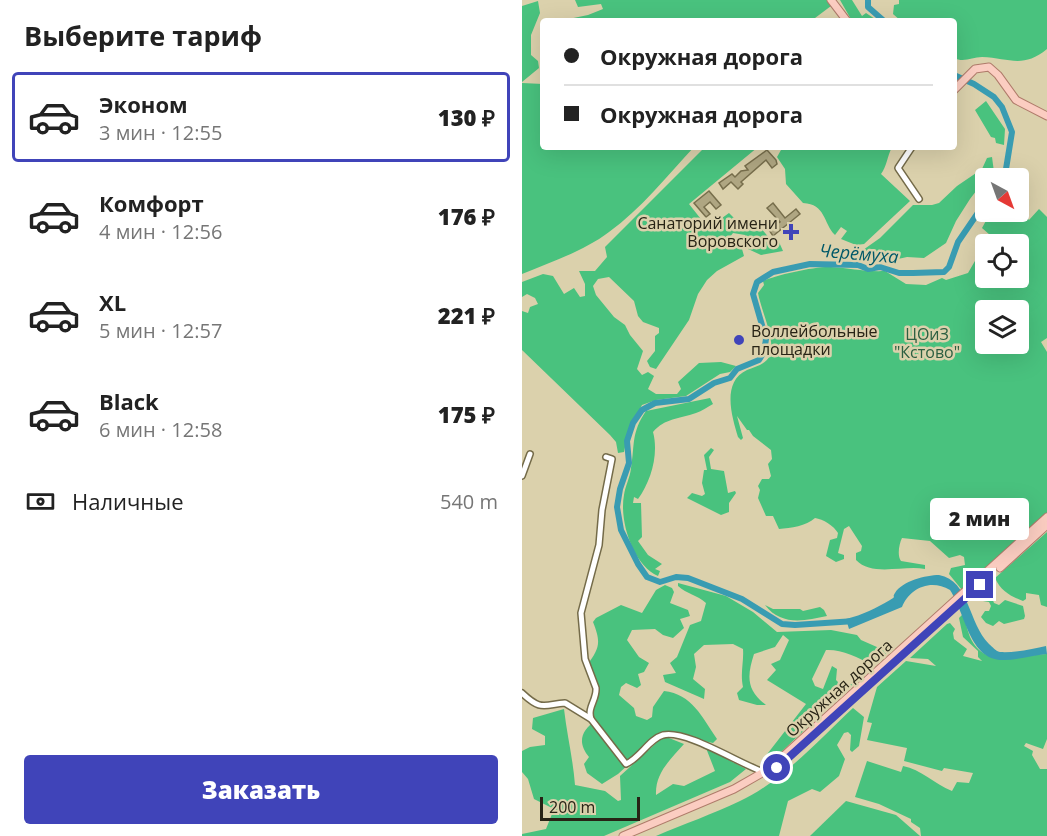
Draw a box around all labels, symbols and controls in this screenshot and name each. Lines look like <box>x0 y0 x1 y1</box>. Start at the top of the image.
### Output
text: Выберите тариф <box>24 17 262 54</box>
text: Окружная дорога <box>600 41 803 71</box>
text: Эконом <box>99 89 188 119</box>
icon: car <box>27 90 81 144</box>
text: Окружная дорога <box>600 99 803 129</box>
text: 130 ₽ <box>438 102 495 132</box>
text: 3 мин · 12:55 <box>99 119 222 146</box>
north arrow <box>975 168 1029 222</box>
map controls <box>975 168 1029 354</box>
text: Комфорт <box>99 188 204 218</box>
icon: car <box>27 189 81 243</box>
text: 176 ₽ <box>438 201 495 231</box>
place label: Санаторий имени Воровского <box>637 212 778 252</box>
text: 4 мин · 12:56 <box>99 218 222 245</box>
marker: Санаторий имени Воровского <box>782 223 800 241</box>
button: locate <box>975 234 1029 288</box>
water label: Черёмуха <box>818 238 900 268</box>
text: XL <box>99 287 126 317</box>
icon: car <box>27 288 81 342</box>
text: 221 ₽ <box>438 300 495 330</box>
button: layers <box>975 300 1029 354</box>
text: 5 мин · 12:57 <box>99 317 222 344</box>
place label: Воллейбольные площадки <box>751 320 878 360</box>
park label: ЦОиЗ "Кстово" <box>894 323 960 363</box>
marker: Воллейбольные площадки <box>732 333 746 347</box>
text: Black <box>99 386 159 416</box>
icon: car <box>27 387 81 441</box>
text: 175 ₽ <box>438 399 495 429</box>
text: 6 мин · 12:58 <box>99 416 222 443</box>
icon: cash <box>24 485 57 518</box>
text: Наличные <box>72 486 184 516</box>
text: 540 m <box>440 488 498 515</box>
callout: 2 мин <box>930 498 1030 540</box>
text: 2 мин <box>949 505 1010 532</box>
route end <box>966 571 993 598</box>
street label: Окружная дорога <box>781 634 897 742</box>
route start <box>763 754 790 781</box>
button: Заказать <box>24 755 498 824</box>
scale bar <box>540 794 640 822</box>
text: 200 m <box>549 796 595 818</box>

